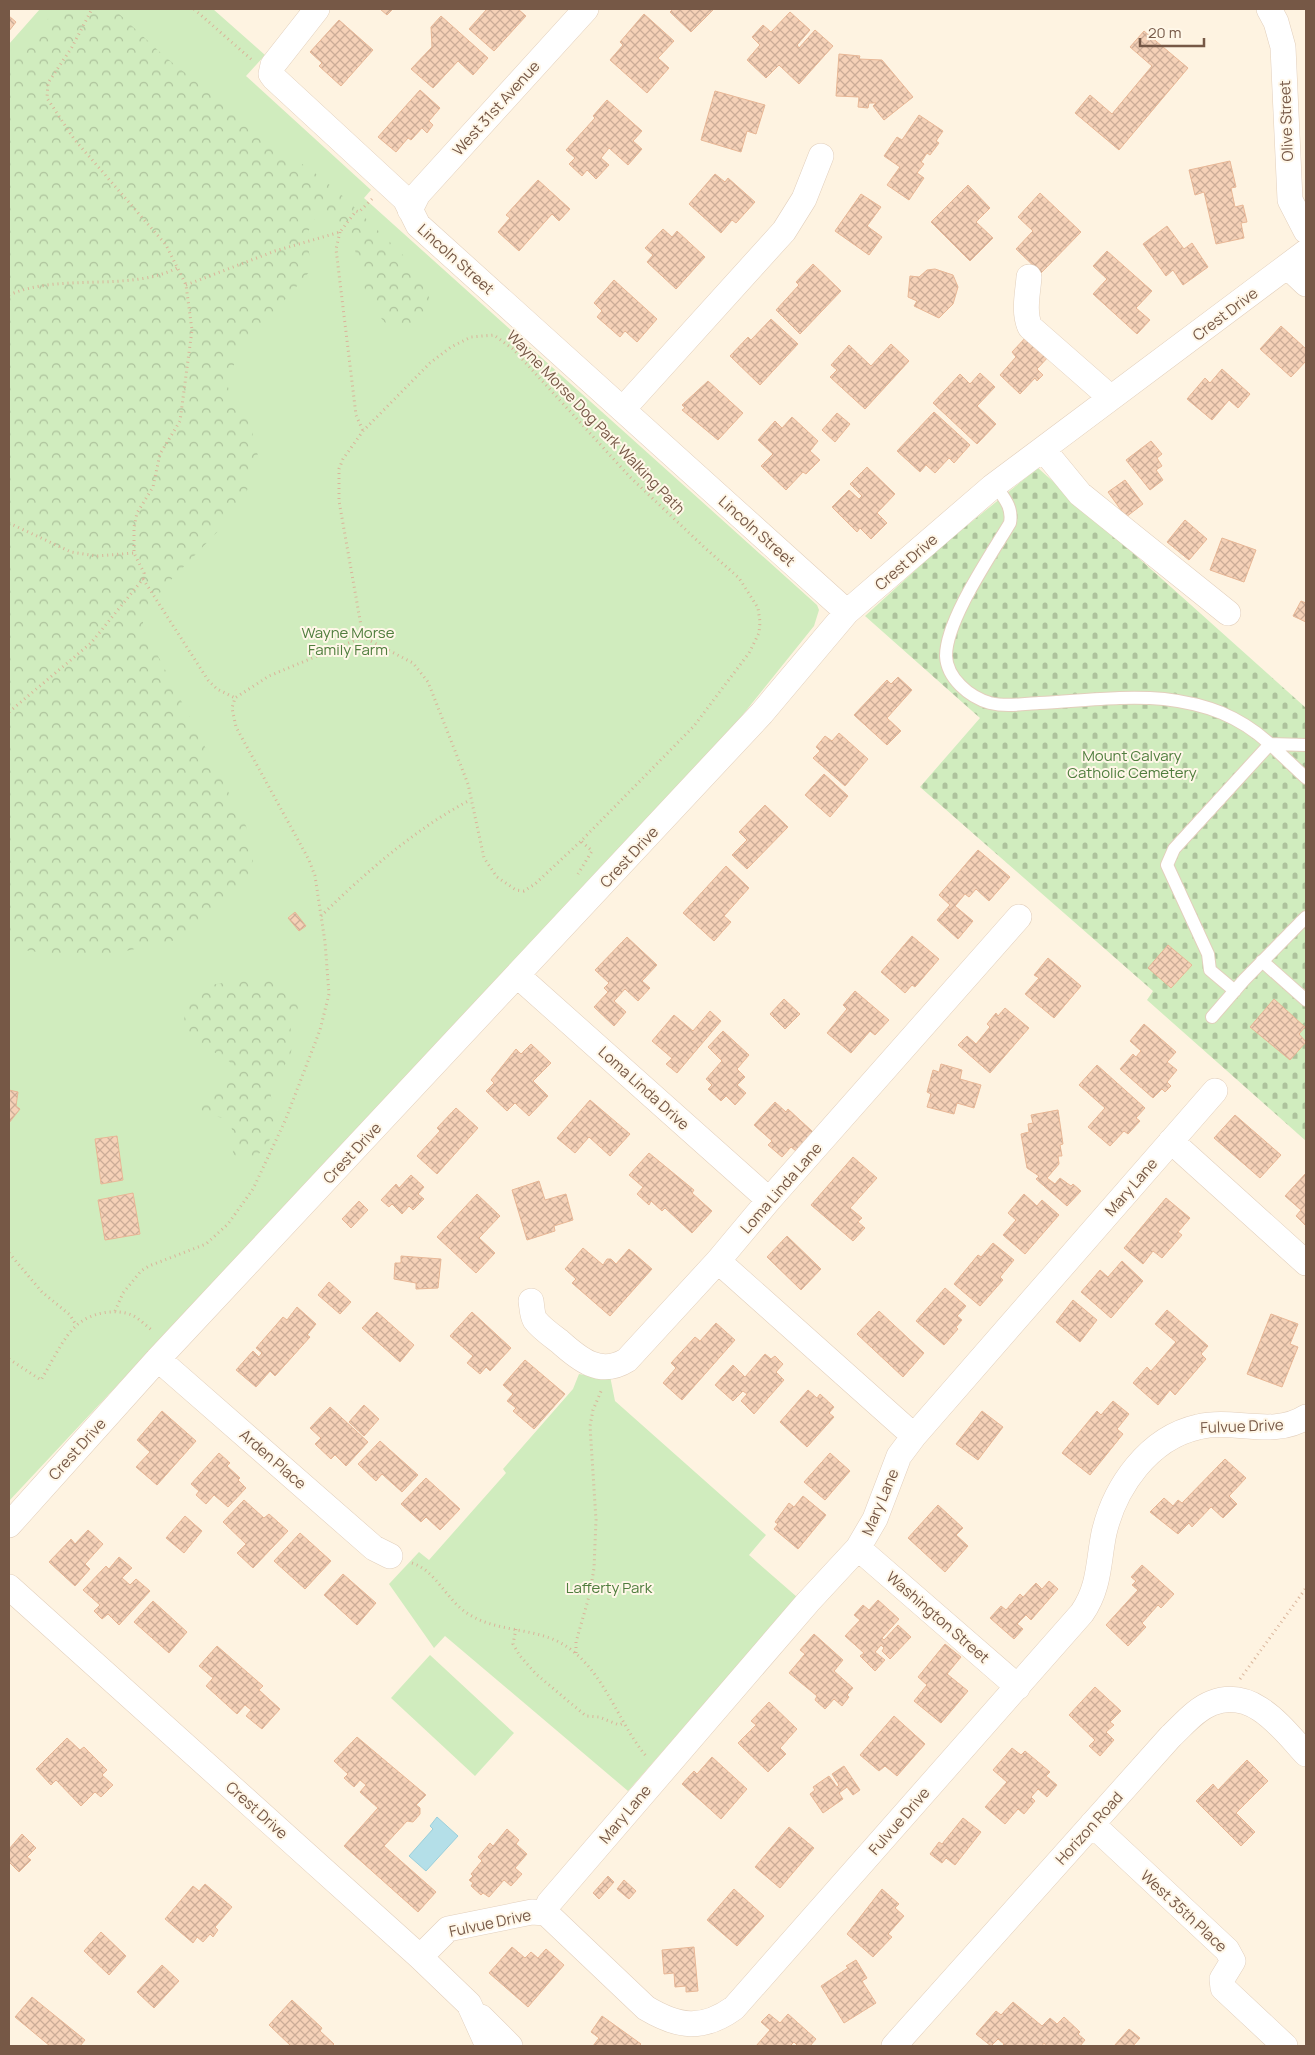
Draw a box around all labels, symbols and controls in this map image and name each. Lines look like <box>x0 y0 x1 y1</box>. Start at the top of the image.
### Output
scale bar <box>1140 15 1204 47</box>
text: 20 m <box>1148 22 1181 43</box>
street label: West 31st Avenue <box>448 56 544 160</box>
street label: Olive Street <box>1274 80 1298 162</box>
street label: Lincoln Street <box>413 219 499 299</box>
street label: Crest Drive <box>1188 282 1262 345</box>
street label: Wayne Morse Dog Park Walking Path <box>502 325 690 519</box>
street label: Lincoln Street <box>714 491 800 571</box>
street label: Crest Drive <box>870 529 942 595</box>
park label: Wayne Morse Family Farm <box>301 622 395 660</box>
park label: Mount Calvary Catholic Cemetery <box>1067 745 1197 783</box>
street label: Crest Drive <box>595 822 663 892</box>
street label: Loma Linda Drive <box>594 1041 694 1135</box>
street label: Crest Drive <box>318 1118 386 1188</box>
street label: Loma Linda Lane <box>736 1138 827 1238</box>
street label: Mary Lane <box>1100 1153 1162 1221</box>
street label: Crest Drive <box>44 1413 111 1485</box>
street label: Fulvue Drive <box>1200 1414 1284 1438</box>
street label: Arden Place <box>235 1424 311 1494</box>
street label: Mary Lane <box>857 1465 904 1539</box>
street label: Washington Street <box>882 1566 994 1668</box>
park label: Lafferty Park <box>566 1577 653 1598</box>
street label: Crest Drive <box>221 1777 293 1844</box>
street label: Mary Lane <box>594 1780 656 1848</box>
street label: Fulvue Drive <box>864 1782 934 1859</box>
street label: Horizon Road <box>1051 1787 1127 1869</box>
street label: West 35th Place <box>1136 1865 1232 1957</box>
street label: Fulvue Drive <box>447 1904 533 1942</box>

